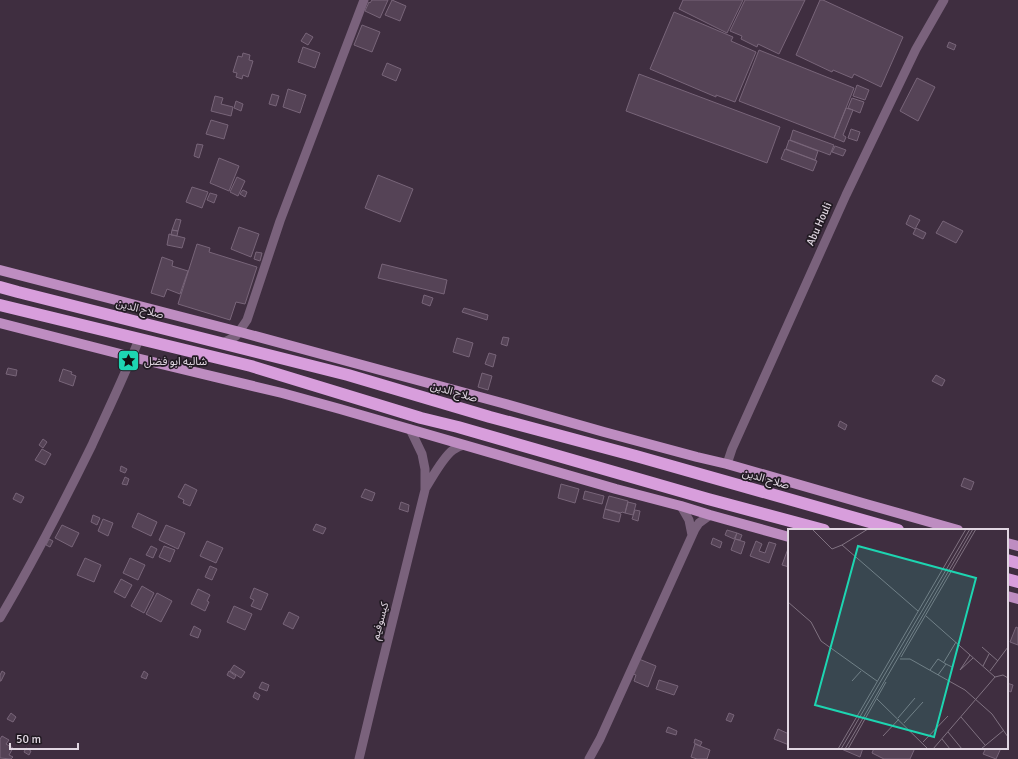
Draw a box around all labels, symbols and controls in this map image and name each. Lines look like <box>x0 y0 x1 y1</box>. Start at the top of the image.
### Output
street label: Abu Houli <box>804 200 834 248</box>
street label: صلاح الدين <box>115 296 165 323</box>
place icon: شاليه ابو فضل <box>116 348 142 374</box>
place label: شاليه ابو فضل <box>144 355 208 368</box>
street label: صلاح الدين <box>429 379 479 406</box>
street label: صلاح الدين <box>741 466 791 493</box>
inset map <box>788 529 1008 749</box>
street label: كيسوفيم <box>369 600 393 642</box>
scale bar <box>10 725 78 751</box>
text: 50 m <box>16 732 41 747</box>

